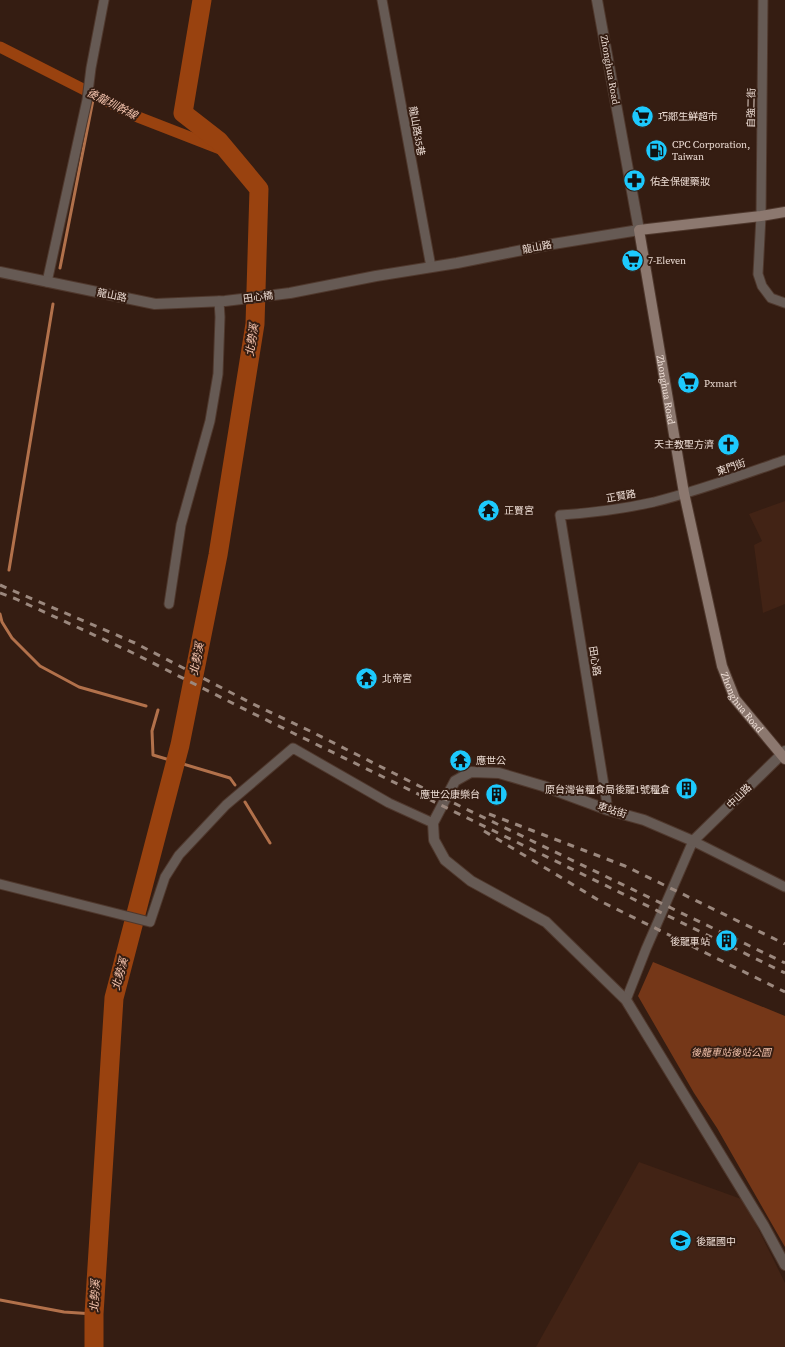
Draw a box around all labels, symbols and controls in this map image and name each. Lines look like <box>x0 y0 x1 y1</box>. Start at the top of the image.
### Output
street label: Zhonghua Road <box>598 34 623 106</box>
water label: 後龍圳幹線 <box>84 85 142 124</box>
street label: 自強二街 <box>744 88 758 128</box>
supermarket icon: 巧鄰生鮮超市 <box>630 103 656 129</box>
street label: 龍山路35巷 <box>406 105 428 157</box>
place label: 巧鄰生鮮超市 <box>658 110 718 123</box>
fuel station icon: CPC Corporation, Taiwan <box>643 137 669 163</box>
place label: CPC Corporation, Taiwan <box>672 138 750 163</box>
pharmacy icon: 佑全保健藥妝 <box>622 168 648 194</box>
place label: 佑全保健藥妝 <box>650 175 710 188</box>
street label: 龍山路 <box>521 238 553 256</box>
supermarket icon: 7-Eleven <box>619 247 645 273</box>
place label: 7-Eleven <box>648 254 686 267</box>
street label: 龍山路 <box>96 286 128 304</box>
street label: 田心橋 <box>242 289 274 305</box>
water label: 北勢溪 <box>242 321 262 357</box>
street label: Zhonghua Road <box>654 354 679 426</box>
supermarket icon: Pxmart <box>675 370 701 396</box>
place label: Pxmart <box>704 377 738 390</box>
church icon: 天主教聖方濟 <box>716 431 742 457</box>
place label: 天主教聖方濟 <box>654 438 714 451</box>
street label: 東門街 <box>715 456 747 478</box>
street label: 正賢路 <box>605 487 637 505</box>
temple icon: 正賢宮 <box>476 497 502 523</box>
place label: 正賢宮 <box>504 504 534 517</box>
water label: 北勢溪 <box>186 639 208 677</box>
street label: 田心路 <box>586 645 604 677</box>
temple icon: 北帝宮 <box>353 665 379 691</box>
street label: Zhonghua Road <box>718 670 767 735</box>
place label: 北帝宮 <box>382 672 412 685</box>
temple icon: 應世公 <box>448 747 474 773</box>
place label: 應世公 <box>476 754 506 767</box>
building icon: 原台灣省糧食局後龍1號糧倉 <box>673 776 699 802</box>
building icon: 應世公康樂台 <box>483 781 509 807</box>
street label: 中山路 <box>724 781 754 811</box>
place label: 原台灣省糧食局後龍1號糧倉 <box>545 783 670 796</box>
place label: 應世公康樂台 <box>420 788 480 801</box>
street label: 車站街 <box>596 799 628 821</box>
building icon: 後龍車站 <box>713 928 739 954</box>
place label: 後龍車站 <box>670 935 710 948</box>
water label: 北勢溪 <box>108 954 132 992</box>
park label: 後龍車站後站公園 <box>691 1046 773 1059</box>
school or university icon: 後龍國中 <box>667 1228 693 1254</box>
place label: 後龍國中 <box>696 1235 736 1248</box>
water label: 北勢溪 <box>87 1277 103 1313</box>

